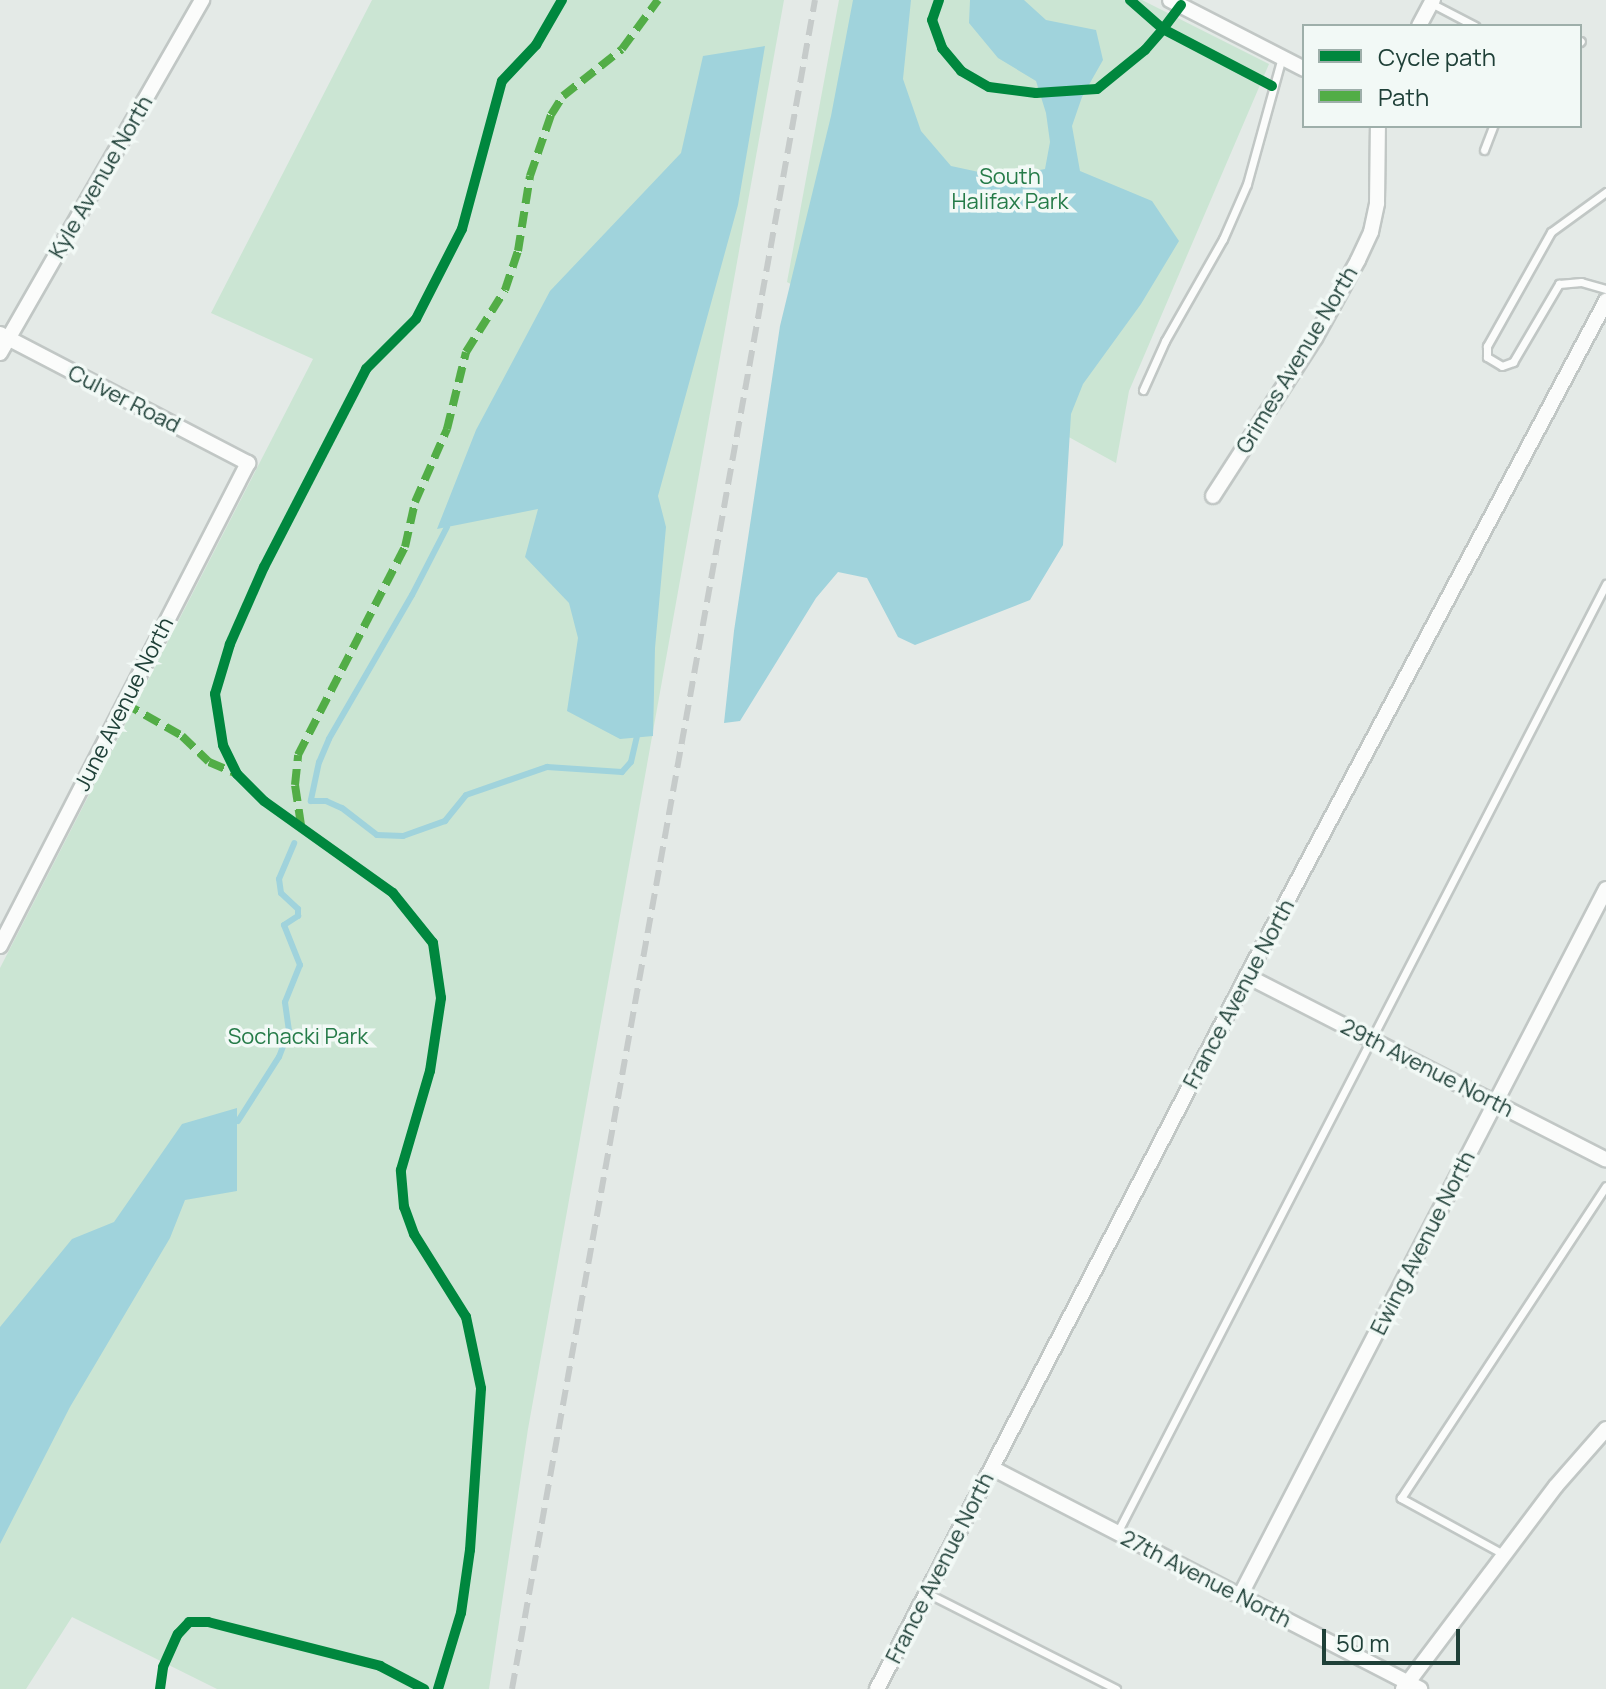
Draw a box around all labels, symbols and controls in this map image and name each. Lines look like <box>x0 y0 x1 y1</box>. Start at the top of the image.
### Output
legend <box>1302 24 1582 128</box>
text: Cycle path <box>1378 40 1496 73</box>
text: Path <box>1378 80 1429 113</box>
street label: Kyle Avenue North <box>44 91 158 263</box>
park label: South Halifax Park <box>951 163 1069 214</box>
street label: Grimes Avenue North <box>1231 262 1363 458</box>
street label: Culver Road <box>64 360 184 438</box>
street label: June Avenue North <box>69 613 179 795</box>
street label: France Avenue North <box>1178 895 1300 1093</box>
street label: 29th Avenue North <box>1336 1013 1518 1123</box>
park label: Sochacki Park <box>228 1024 368 1050</box>
street label: Ewing Avenue North <box>1365 1147 1481 1339</box>
street label: France Avenue North <box>880 1468 1000 1668</box>
street label: 27th Avenue North <box>1116 1525 1296 1633</box>
scale bar <box>1326 1613 1464 1663</box>
text: 50 m <box>1336 1626 1390 1659</box>

